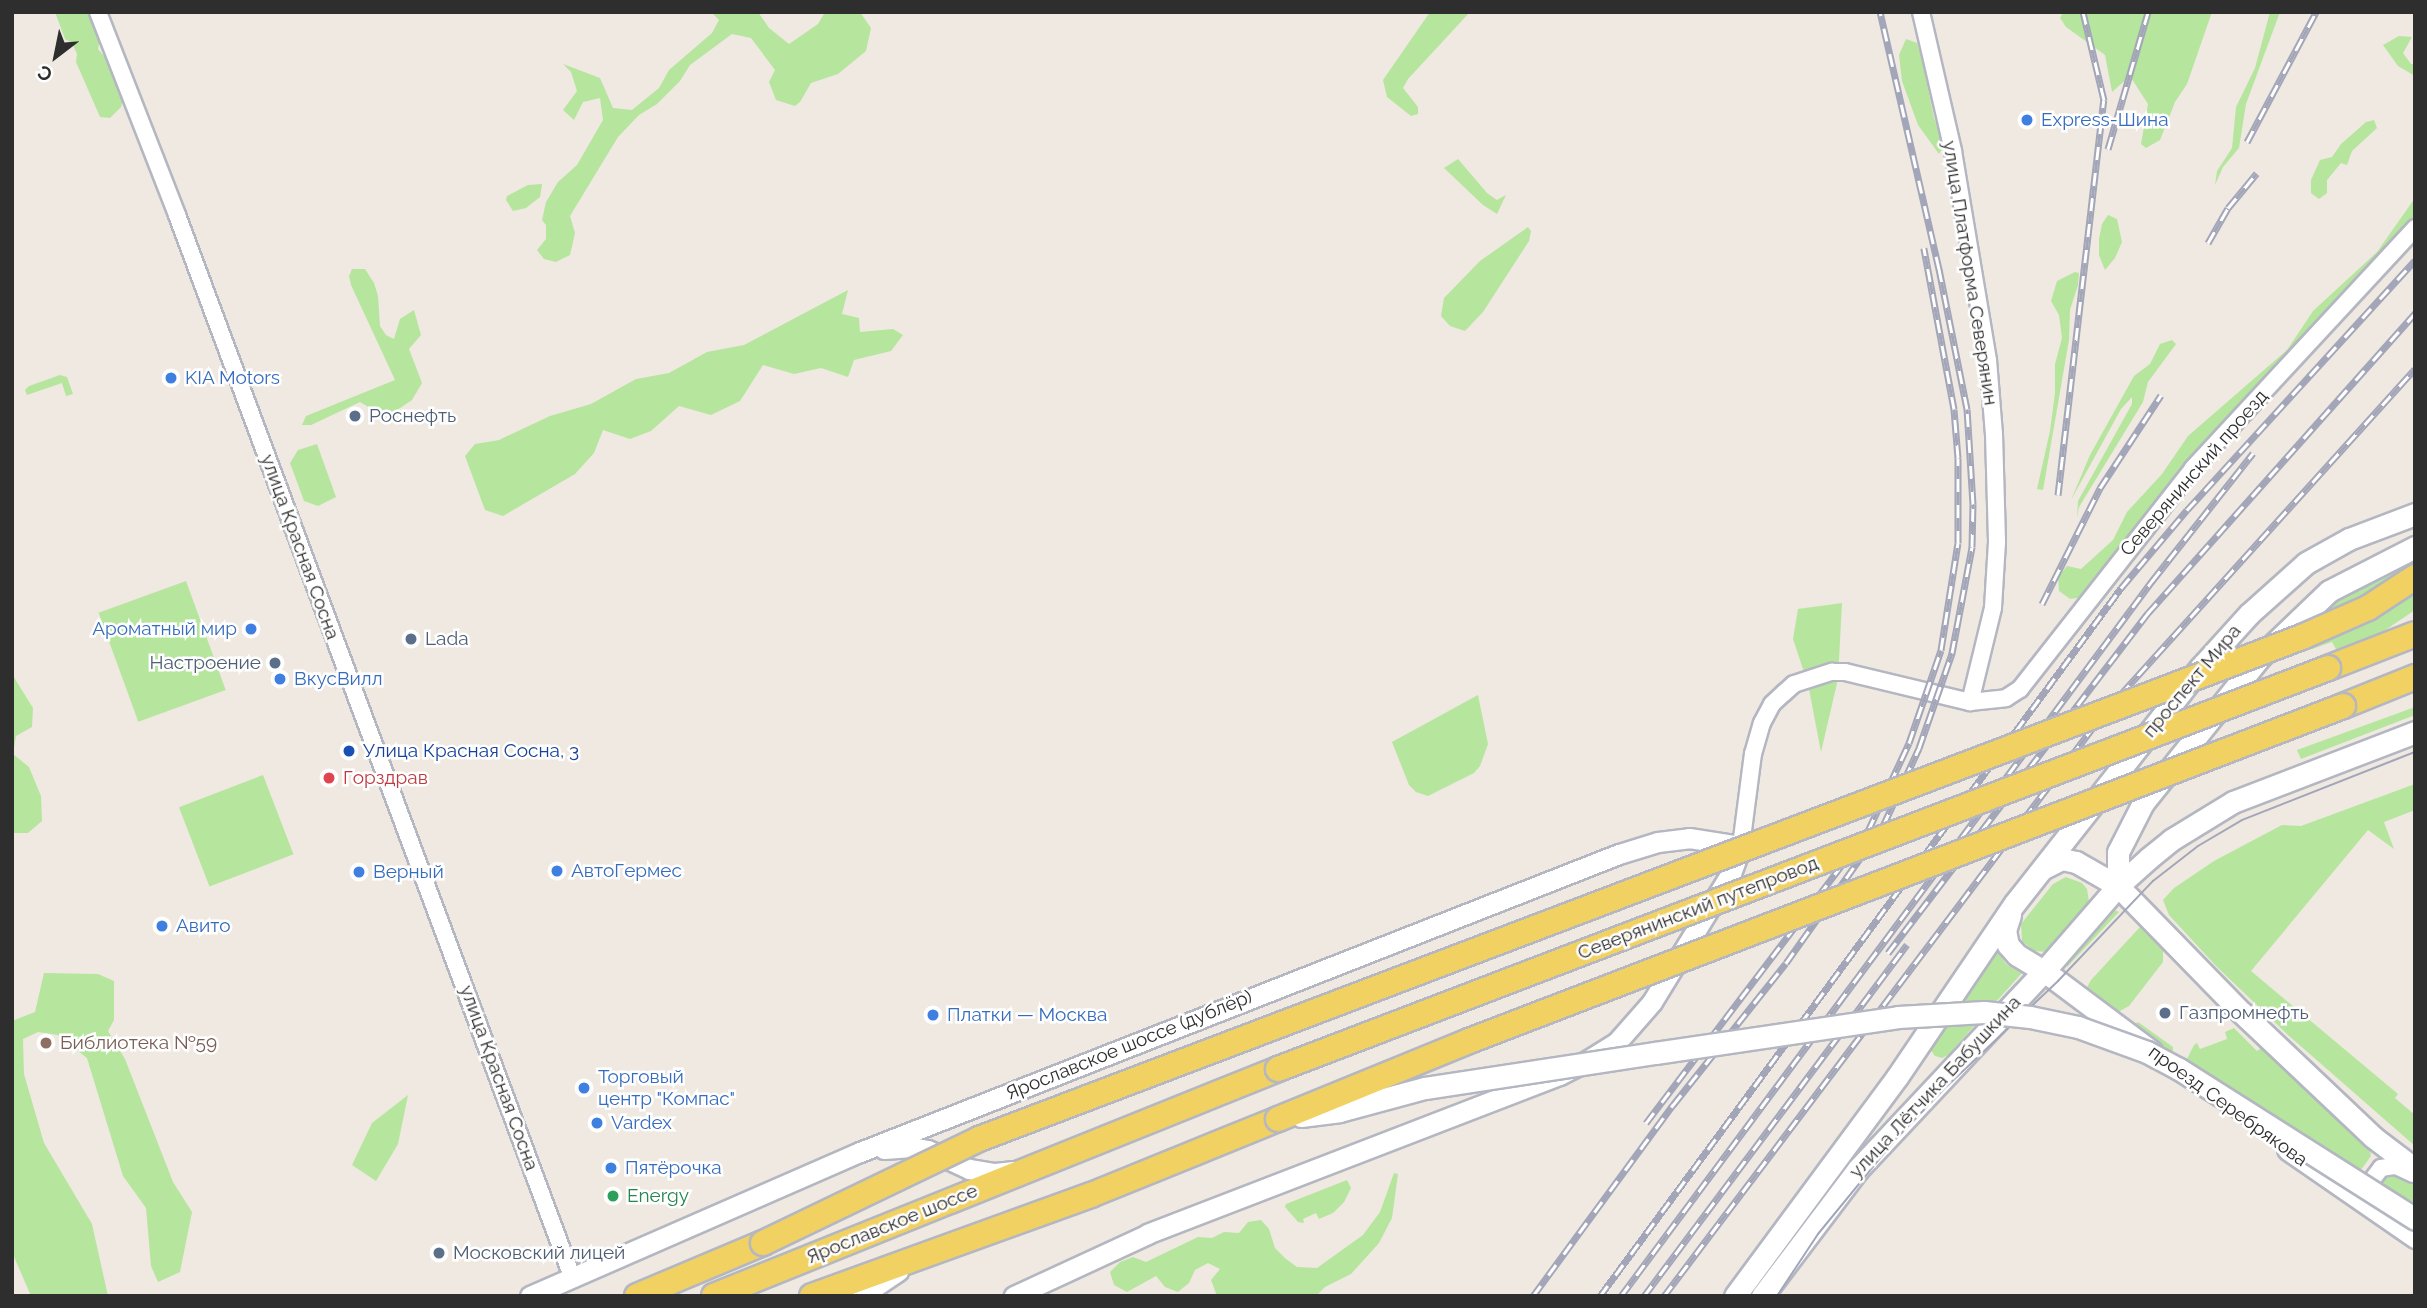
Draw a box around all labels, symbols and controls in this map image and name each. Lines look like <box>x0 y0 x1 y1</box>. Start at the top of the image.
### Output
north arrow <box>21 21 91 91</box>
text: С <box>34 61 56 87</box>
place label: Express-Шина <box>2041 109 2169 131</box>
marker: Express-Шина <box>2019 112 2035 128</box>
street label: улица Платформа Северянин <box>1938 139 2002 407</box>
place label: KIA Motors <box>185 367 281 389</box>
marker: KIA Motors <box>163 370 179 386</box>
street label: Северянинский проезд <box>2116 385 2272 561</box>
place label: Роснефть <box>369 405 456 427</box>
marker: Роснефть <box>347 408 363 424</box>
street label: улица Красная Сосна <box>256 451 344 643</box>
place label: Ароматный мир <box>92 618 237 640</box>
street label: проспект Мира <box>2138 620 2246 742</box>
marker: Ароматный мир <box>243 621 259 637</box>
place label: Lada <box>425 628 469 650</box>
marker: Lada <box>403 631 419 647</box>
place label: Настроение <box>150 652 261 674</box>
marker: Настроение <box>267 655 283 671</box>
place label: ВкусВилл <box>294 668 382 690</box>
marker: ВкусВилл <box>272 671 288 687</box>
place label: Улица Красная Сосна, 3 <box>363 740 579 762</box>
marker: Улица Красная Сосна, 3 <box>341 743 357 759</box>
place label: Горздрав <box>343 767 428 789</box>
marker: Горздрав <box>321 770 337 786</box>
street label: Северянинский путепровод <box>1574 852 1822 964</box>
place label: АвтоГермес <box>571 860 682 882</box>
place label: Верный <box>373 861 444 883</box>
marker: АвтоГермес <box>549 863 565 879</box>
marker: Верный <box>351 864 367 880</box>
place label: Авито <box>176 915 231 937</box>
marker: Авито <box>154 918 170 934</box>
street label: улица Красная Сосна <box>455 982 543 1174</box>
street label: Ярославское шоссе (дублёр) <box>1003 985 1255 1105</box>
street label: улица Лётчика Бабушкина <box>1845 991 2025 1183</box>
place label: Газпромнефть <box>2179 1002 2309 1024</box>
place label: Платки — Москва <box>947 1004 1107 1026</box>
marker: Газпромнефть <box>2157 1005 2173 1021</box>
marker: Платки — Москва <box>925 1007 941 1023</box>
place label: Библиотека №59 <box>60 1032 217 1054</box>
marker: Библиотека №59 <box>38 1035 54 1051</box>
street label: проезд Серебрякова <box>2144 1041 2312 1171</box>
place label: Торговый центр "Компас" <box>598 1066 736 1110</box>
marker: Торговый центр "Компас" <box>576 1080 592 1096</box>
place label: Vardex <box>611 1112 672 1134</box>
marker: Vardex <box>589 1115 605 1131</box>
place label: Пятёрочка <box>625 1157 722 1179</box>
marker: Пятёрочка <box>603 1160 619 1176</box>
street label: Ярославское шоссе <box>803 1179 981 1269</box>
place label: Energy <box>627 1185 689 1207</box>
marker: Energy <box>605 1188 621 1204</box>
place label: Московский лицей <box>453 1242 625 1264</box>
marker: Московский лицей <box>431 1245 447 1261</box>

